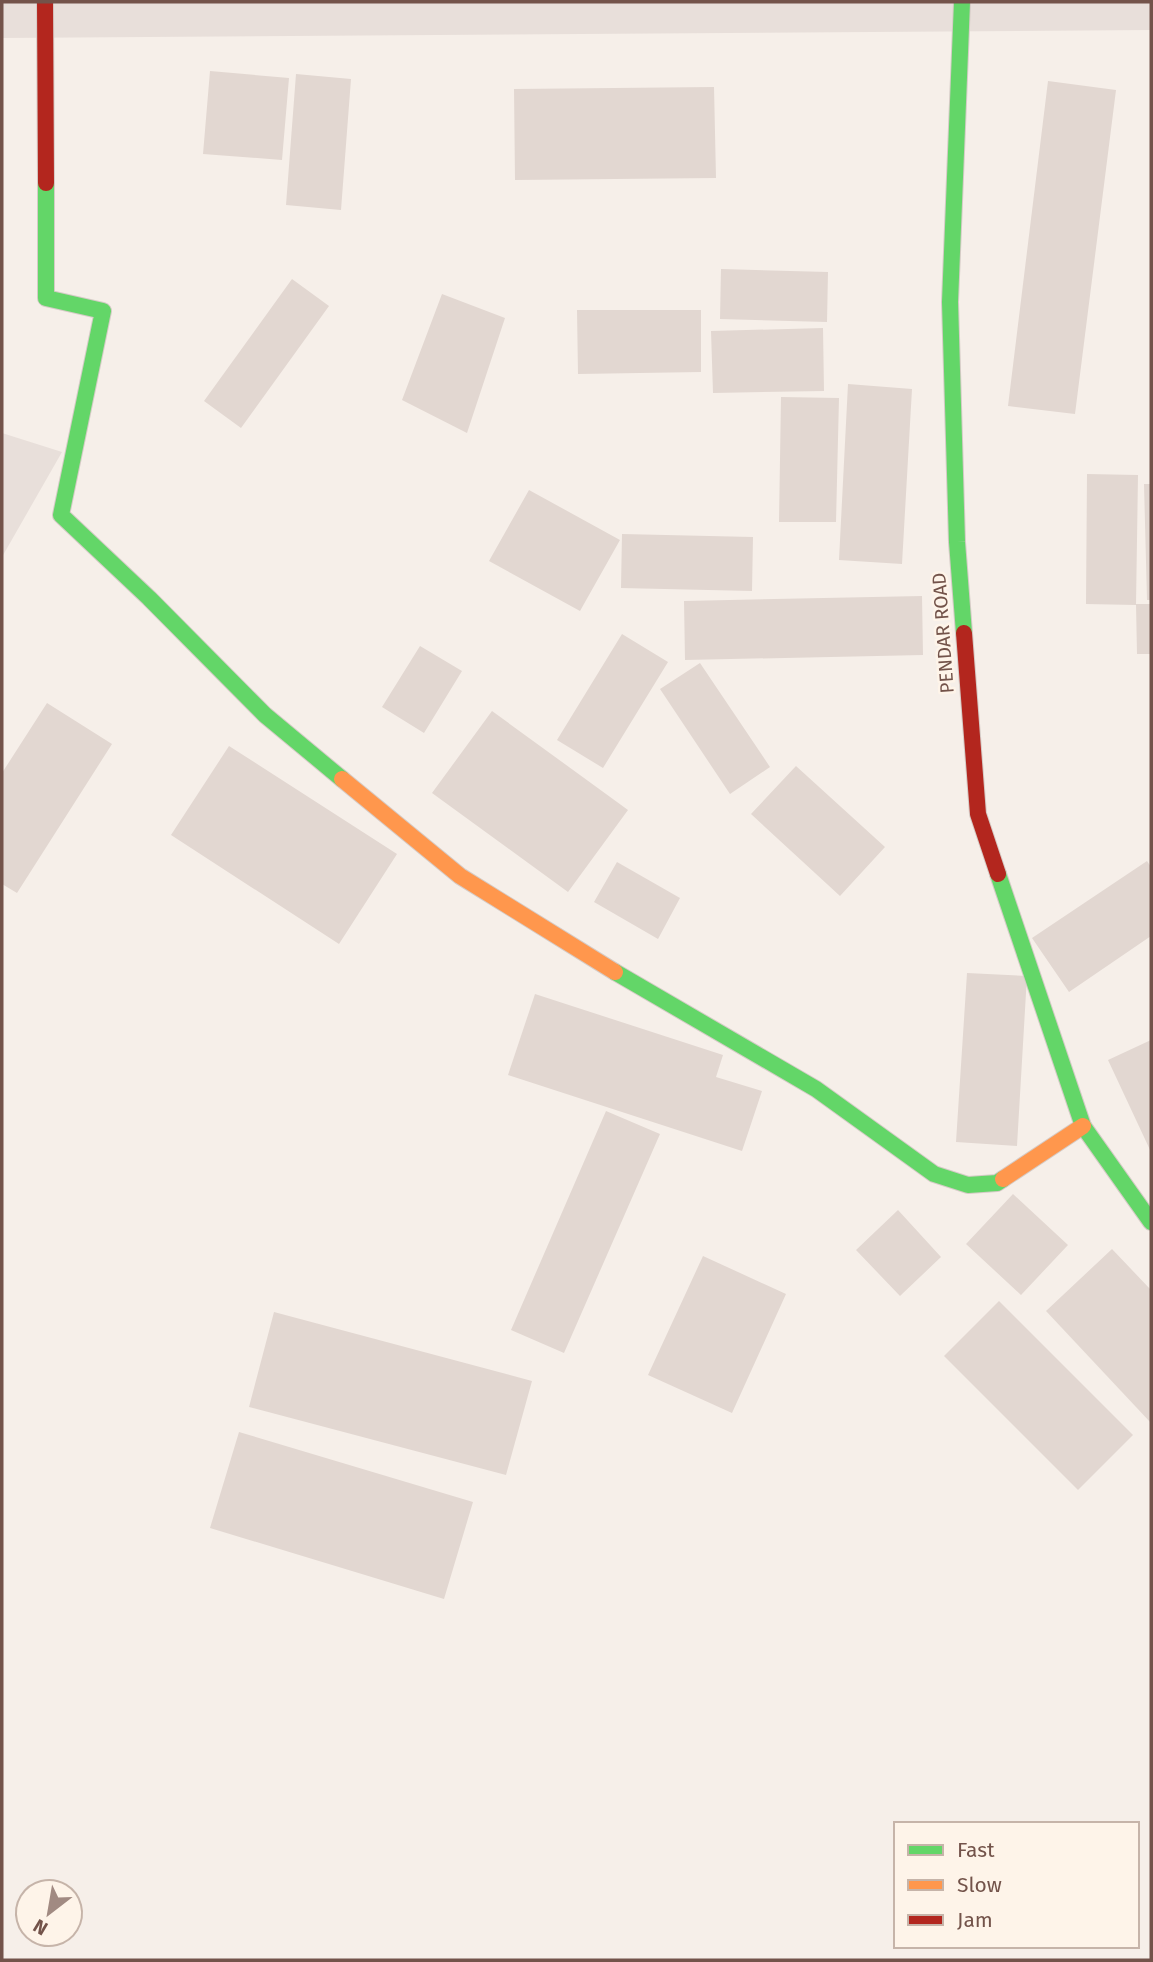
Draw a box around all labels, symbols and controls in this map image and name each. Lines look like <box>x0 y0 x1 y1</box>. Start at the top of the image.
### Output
street label: PENDAR ROAD <box>927 572 959 694</box>
legend <box>894 1822 1139 1948</box>
text: Fast <box>957 1837 995 1863</box>
text: Slow <box>957 1872 1002 1898</box>
north arrow <box>14 1878 84 1948</box>
text: Jam <box>957 1907 993 1933</box>
text: N <box>29 1914 52 1940</box>

